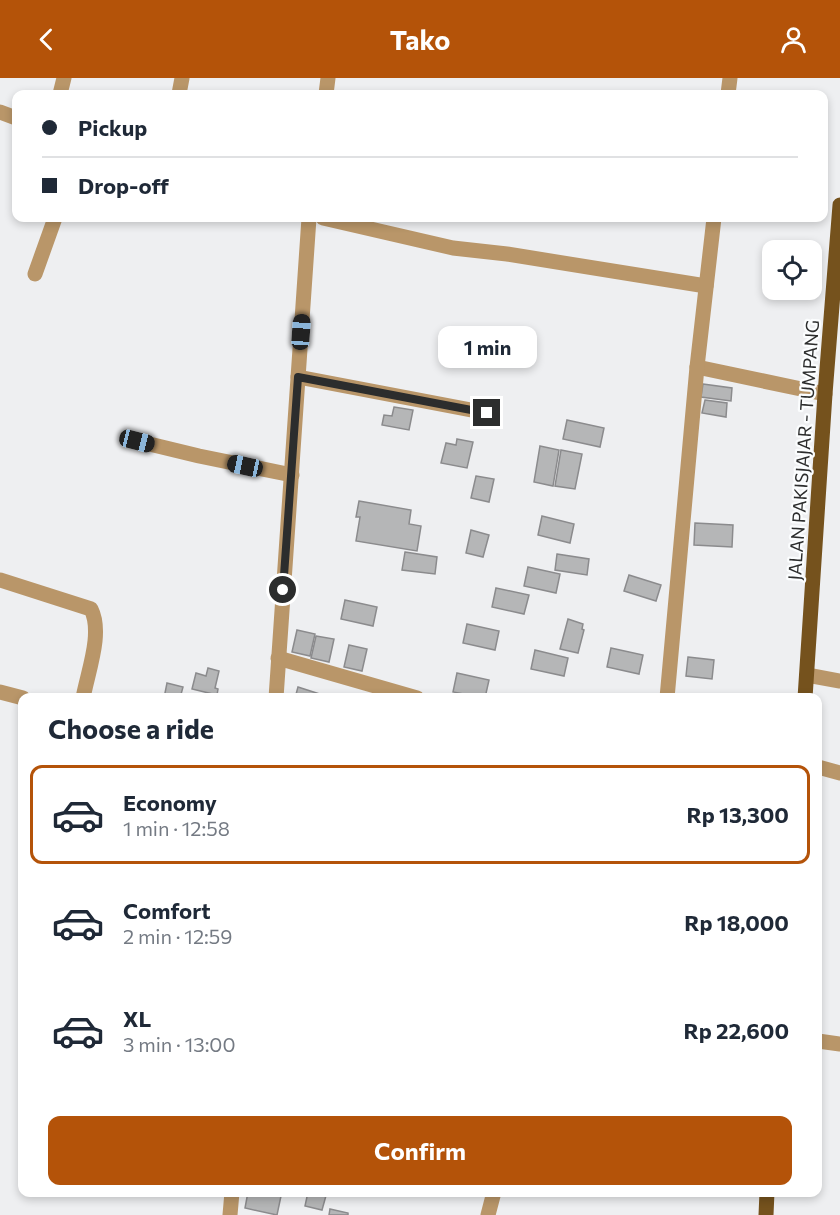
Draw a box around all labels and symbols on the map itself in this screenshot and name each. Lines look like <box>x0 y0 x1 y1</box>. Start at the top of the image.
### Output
car <box>291 313 311 351</box>
street label: JALAN PAKISJAJAR - TUMPANG <box>783 319 823 581</box>
callout: 1 min <box>438 326 536 368</box>
route end <box>473 399 500 426</box>
car <box>117 428 157 454</box>
car <box>226 453 264 479</box>
route start <box>269 576 296 603</box>

